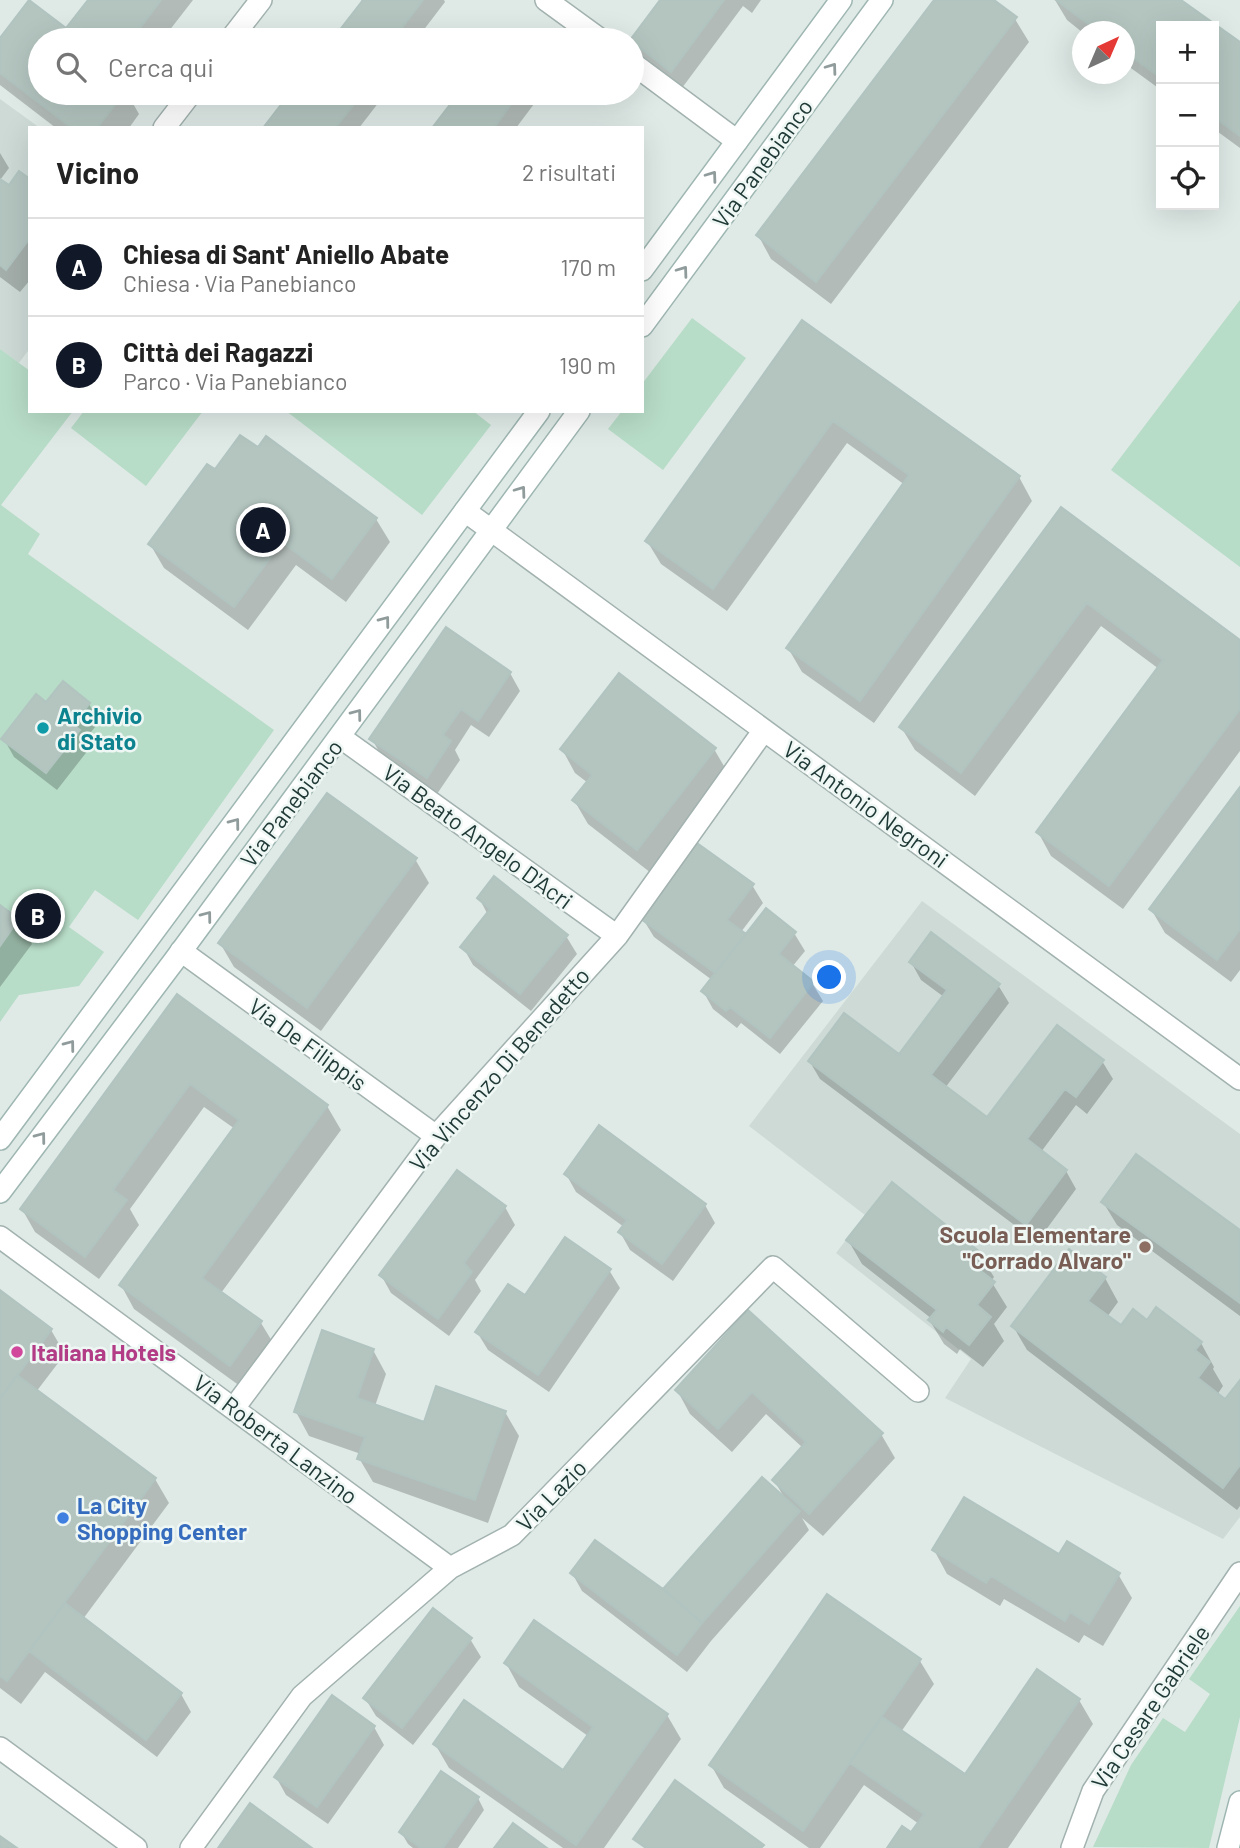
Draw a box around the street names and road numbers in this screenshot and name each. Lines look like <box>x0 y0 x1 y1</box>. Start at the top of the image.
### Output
street label: Via Panebianco <box>706 93 818 233</box>
street label: Via Panebianco <box>234 734 348 872</box>
street label: Via Antonio Negroni <box>778 735 954 873</box>
street label: Via Beato Angelo D'Acri <box>377 758 579 914</box>
street label: Via Vincenzo Di Benedetto <box>403 961 595 1177</box>
street label: Via De Filippis <box>243 992 373 1096</box>
street label: Via Roberta Lanzino <box>188 1368 364 1510</box>
street label: Via Lazio <box>510 1453 592 1537</box>
street label: Via Cesare Gabriele <box>1085 1620 1215 1794</box>

